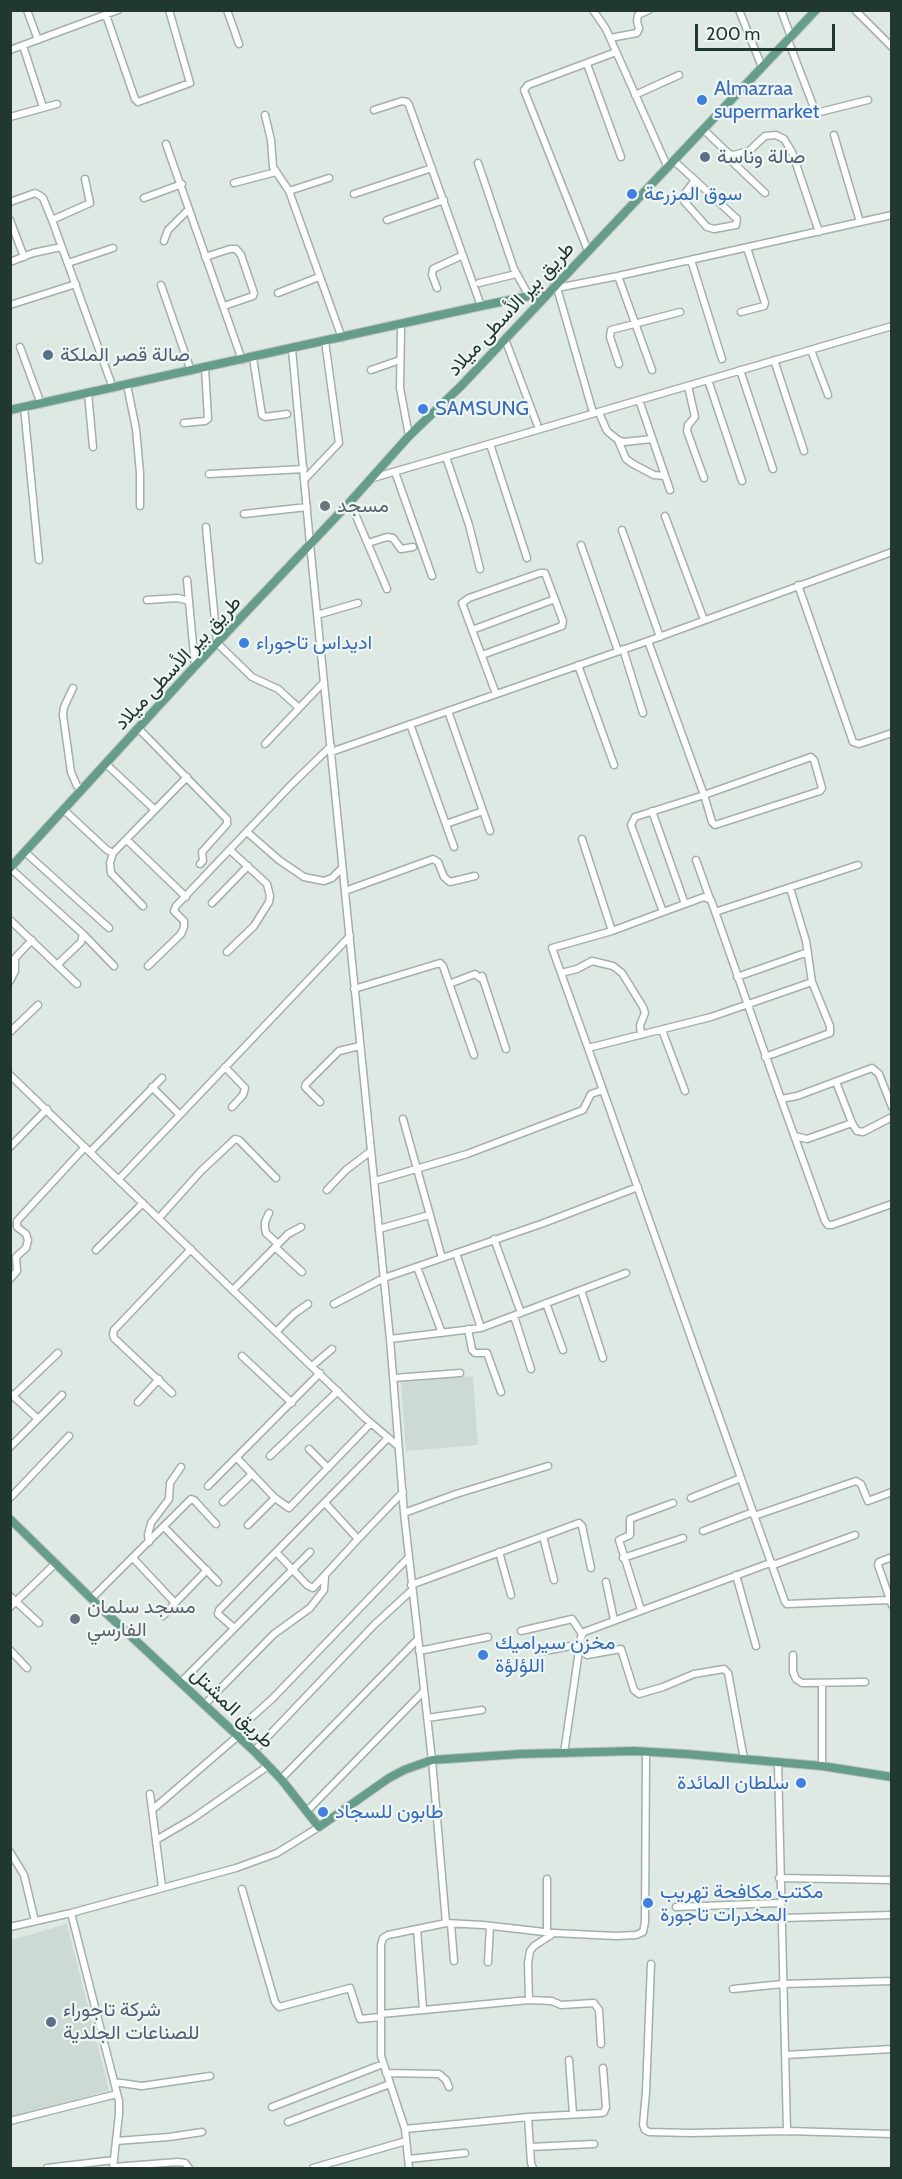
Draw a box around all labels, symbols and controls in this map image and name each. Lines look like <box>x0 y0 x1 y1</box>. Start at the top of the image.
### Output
scale bar <box>698 12 838 50</box>
text: 200 m <box>706 23 760 45</box>
place label: Almazraa supermarket <box>714 77 819 124</box>
marker: Almazraa supermarket <box>695 93 709 107</box>
place label: صالة وناسة <box>717 145 806 169</box>
marker: صالة وناسة <box>698 150 712 164</box>
place label: سوق المزرعة <box>644 182 742 206</box>
marker: سوق المزرعة <box>625 187 639 201</box>
street label: طريق بير الأسطى ميلاد <box>442 237 580 381</box>
place label: صالة قصر الملكة <box>60 343 190 367</box>
marker: صالة قصر الملكة <box>41 348 55 362</box>
place label: SAMSUNG <box>435 397 529 421</box>
marker: SAMSUNG <box>416 402 430 416</box>
place label: مسجد <box>337 494 389 518</box>
marker: مسجد <box>318 499 332 513</box>
street label: طريق بير الأسطى ميلاد <box>109 591 247 735</box>
place label: اديداس تاجوراء <box>256 631 372 655</box>
marker: اديداس تاجوراء <box>237 636 251 650</box>
place label: مسجد سلمان الفارسي <box>87 1595 196 1642</box>
marker: مسجد سلمان الفارسي <box>68 1612 82 1626</box>
place label: مخزن سيراميك اللؤلؤة <box>495 1631 615 1678</box>
marker: مخزن سيراميك اللؤلؤة <box>476 1648 490 1662</box>
street label: طريق المشتل <box>185 1662 279 1754</box>
place label: سلطان المائدة <box>677 1771 789 1795</box>
marker: سلطان المائدة <box>794 1776 808 1790</box>
place label: طابون للسجاد <box>335 1800 444 1824</box>
marker: طابون للسجاد <box>316 1805 330 1819</box>
place label: مكتب مكافحة تهريب المخدرات تاجورة <box>660 1880 824 1927</box>
marker: مكتب مكافحة تهريب المخدرات تاجورة <box>641 1896 655 1910</box>
place label: شركة تاجوراء للصناعات الجلدية <box>63 1998 200 2045</box>
marker: شركة تاجوراء للصناعات الجلدية <box>44 2015 58 2029</box>

